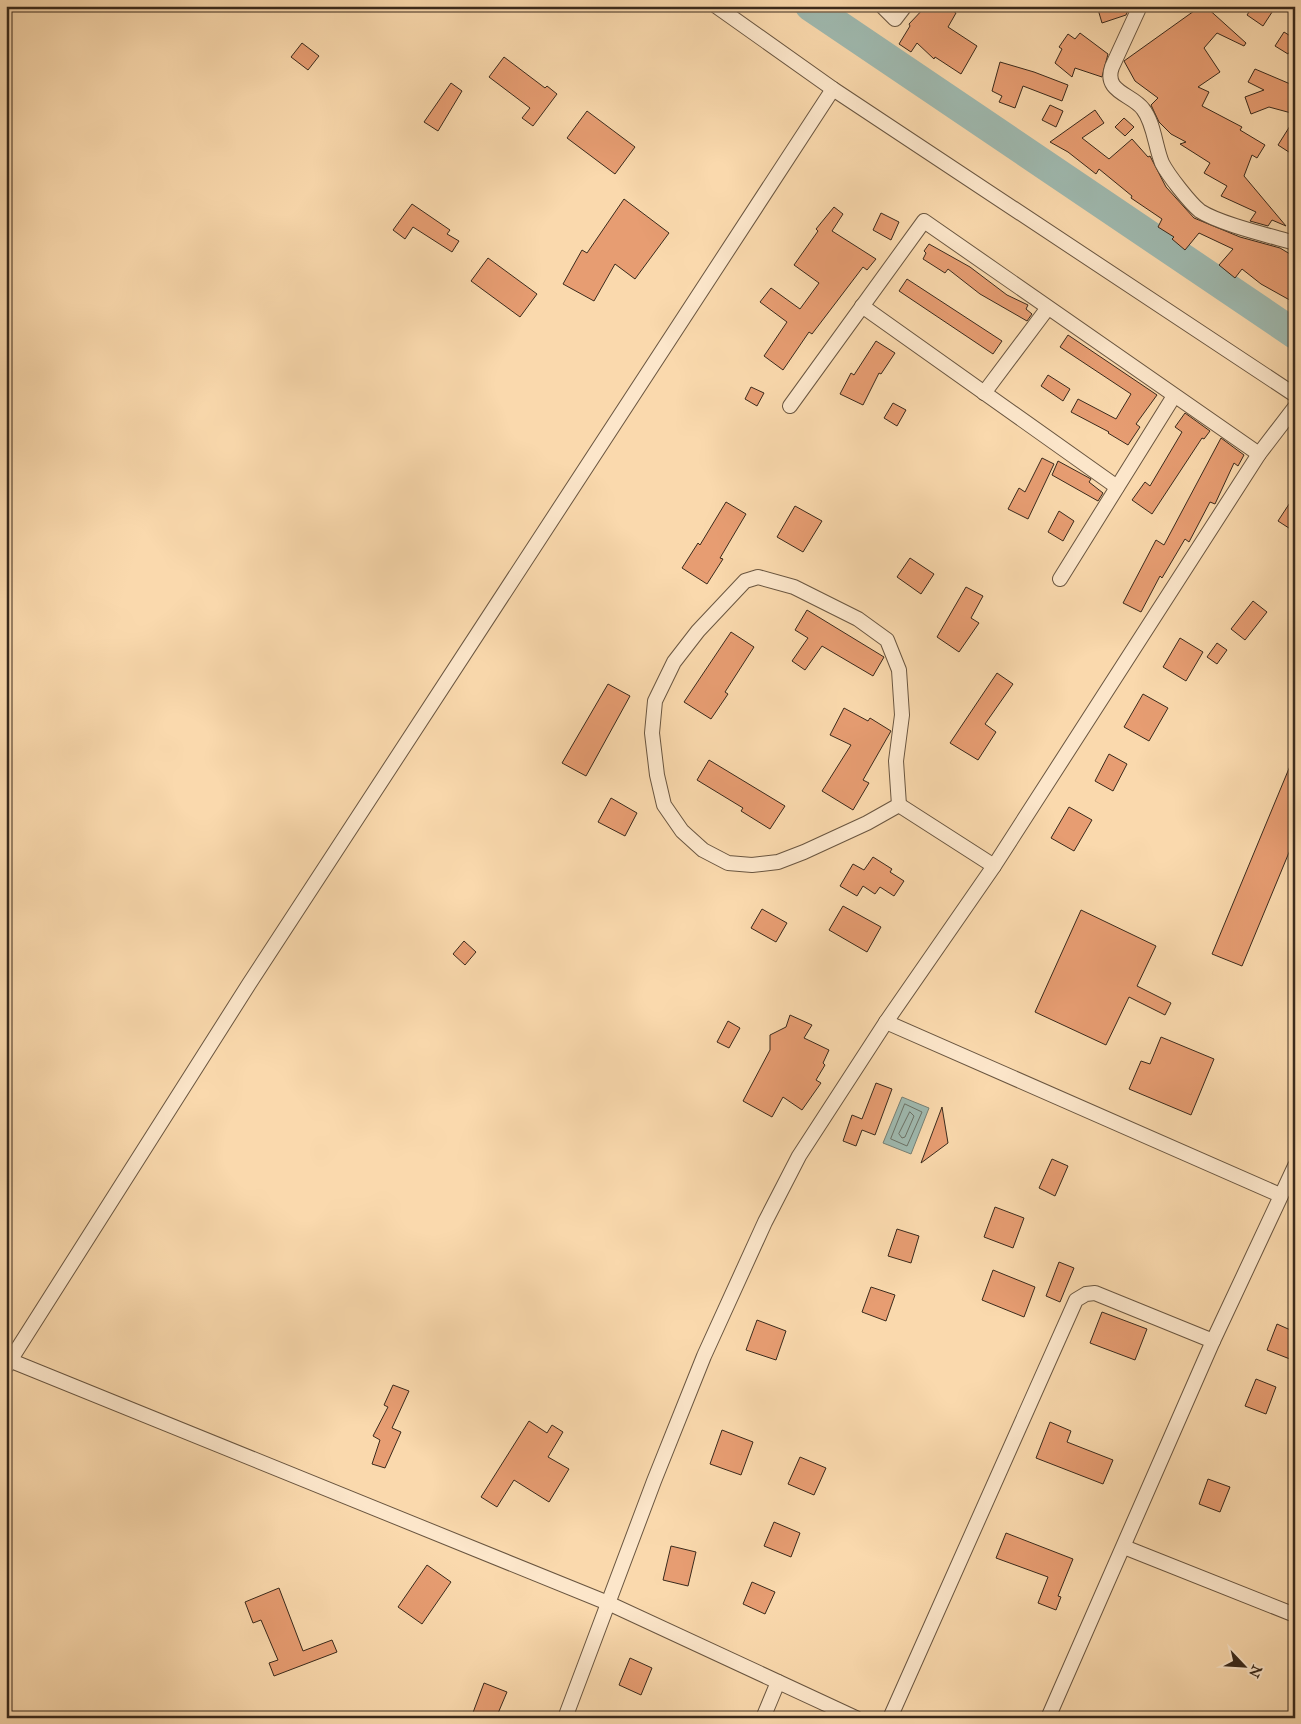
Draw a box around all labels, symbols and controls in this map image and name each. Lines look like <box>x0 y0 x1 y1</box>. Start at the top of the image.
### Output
north arrow <box>1218 1642 1268 1692</box>
text: N <box>1245 1662 1266 1680</box>

